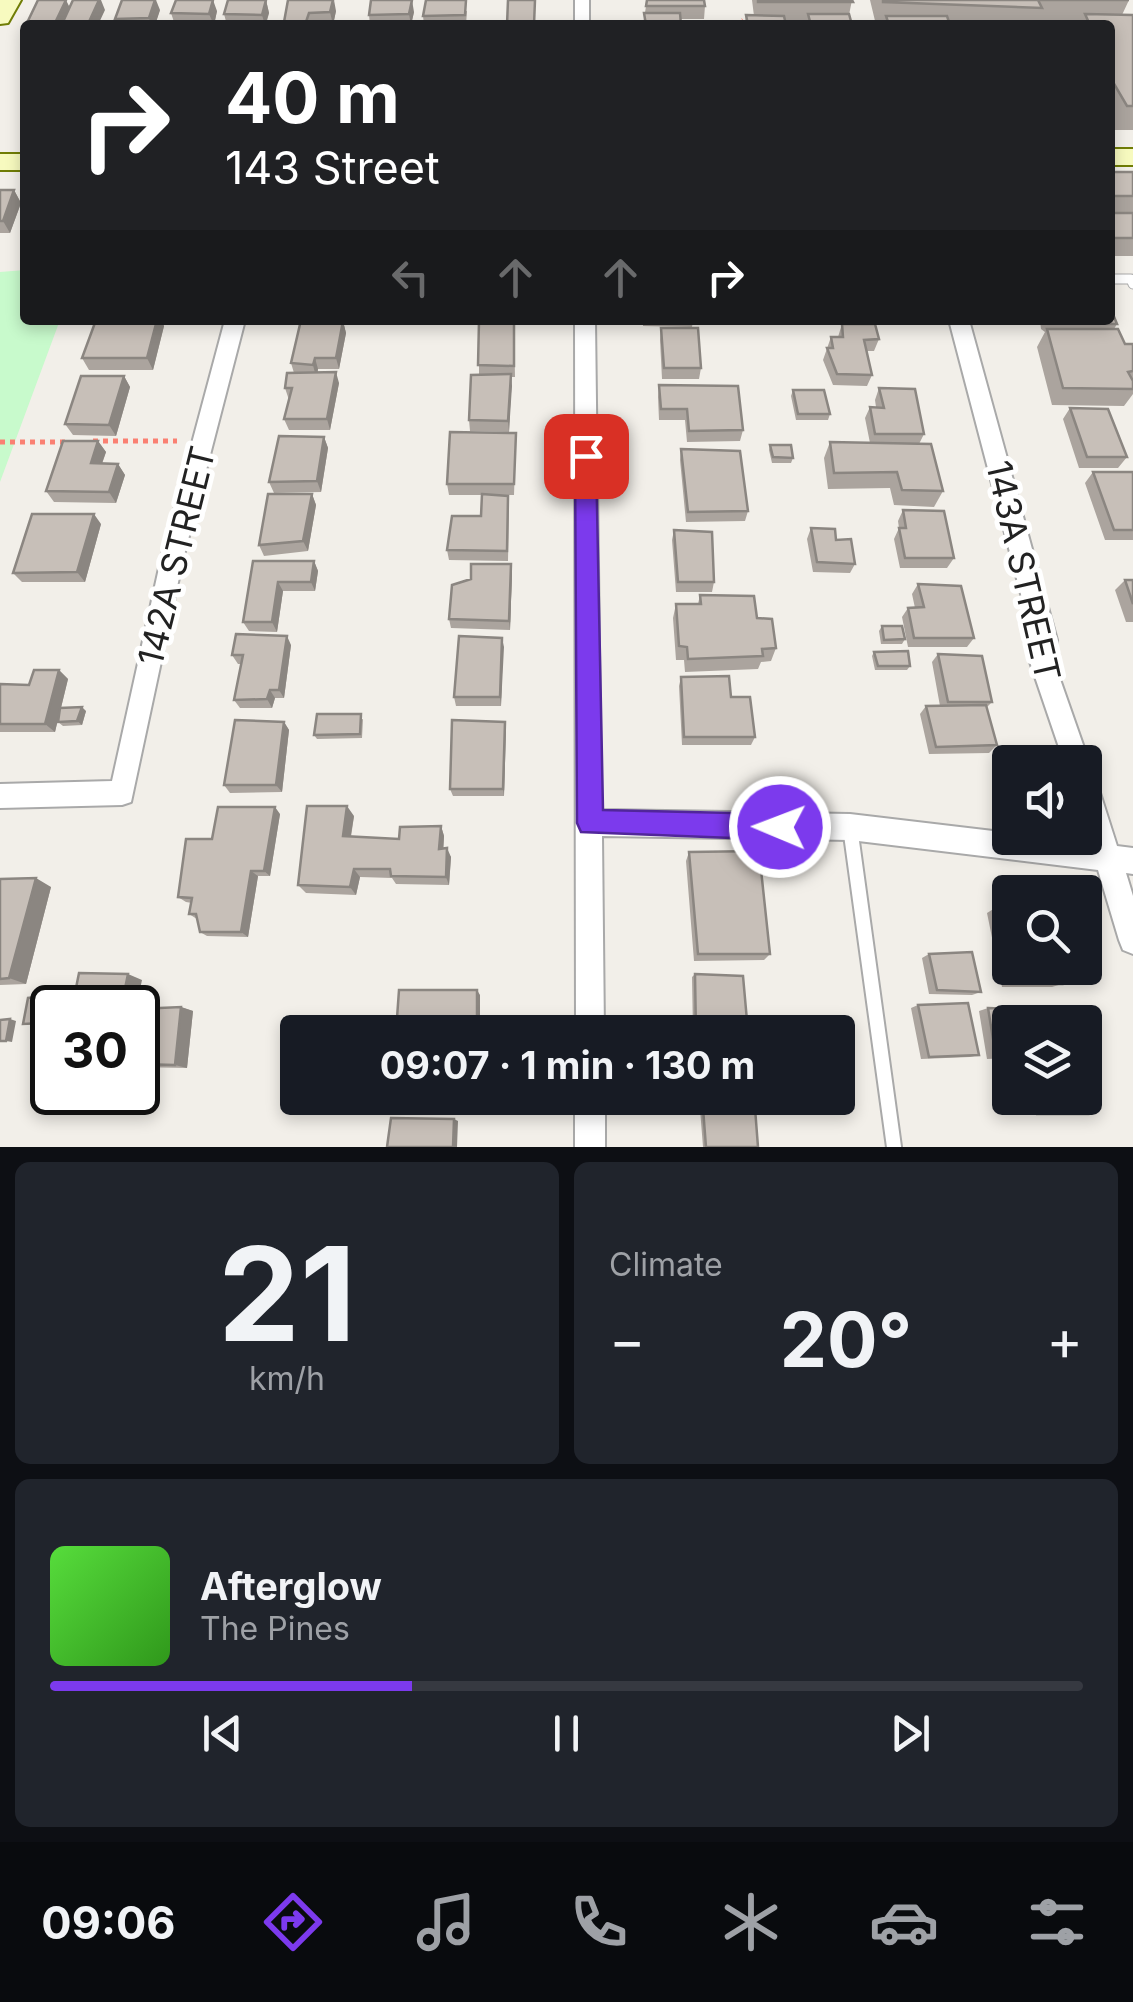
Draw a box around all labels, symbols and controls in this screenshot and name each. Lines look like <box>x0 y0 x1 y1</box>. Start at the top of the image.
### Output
text: 40 m <box>225 55 400 140</box>
icon: right <box>60 60 190 190</box>
text: 143 Street <box>225 140 440 195</box>
icon: left <box>383 250 438 305</box>
icon: ahead <box>488 250 543 305</box>
icon: ahead <box>593 250 648 305</box>
icon: right <box>698 250 753 305</box>
pin <box>544 414 629 499</box>
icon: arrive <box>559 429 614 484</box>
street label: 142A STREET <box>129 442 224 670</box>
street label: 143A STREET <box>978 457 1070 685</box>
map controls <box>992 745 1102 1115</box>
button: sound <box>992 745 1102 855</box>
position arrow <box>728 775 832 879</box>
button: search <box>992 875 1102 985</box>
speed limit sign: 30 <box>30 985 160 1115</box>
button: layers <box>992 1005 1102 1115</box>
text: 09:07 · 1 min · 130 m <box>380 1042 755 1088</box>
text: 21 <box>218 1215 356 1372</box>
text: Climate <box>609 1245 723 1284</box>
text: 20° <box>780 1294 912 1385</box>
text: − <box>609 1307 645 1373</box>
text: + <box>1047 1307 1083 1373</box>
text: km/h <box>249 1359 325 1398</box>
text: Afterglow <box>200 1563 382 1609</box>
text: The Pines <box>200 1609 350 1648</box>
icon: previous <box>195 1706 250 1761</box>
icon: pause <box>539 1706 594 1761</box>
icon: next <box>883 1706 938 1761</box>
icon: directions <box>258 1887 328 1957</box>
icon: music <box>411 1887 481 1957</box>
icon: phone <box>564 1887 634 1957</box>
icon: climate <box>716 1887 786 1957</box>
icon: car <box>869 1887 939 1957</box>
icon: filters <box>1022 1887 1092 1957</box>
text: 09:06 <box>41 1895 176 1950</box>

